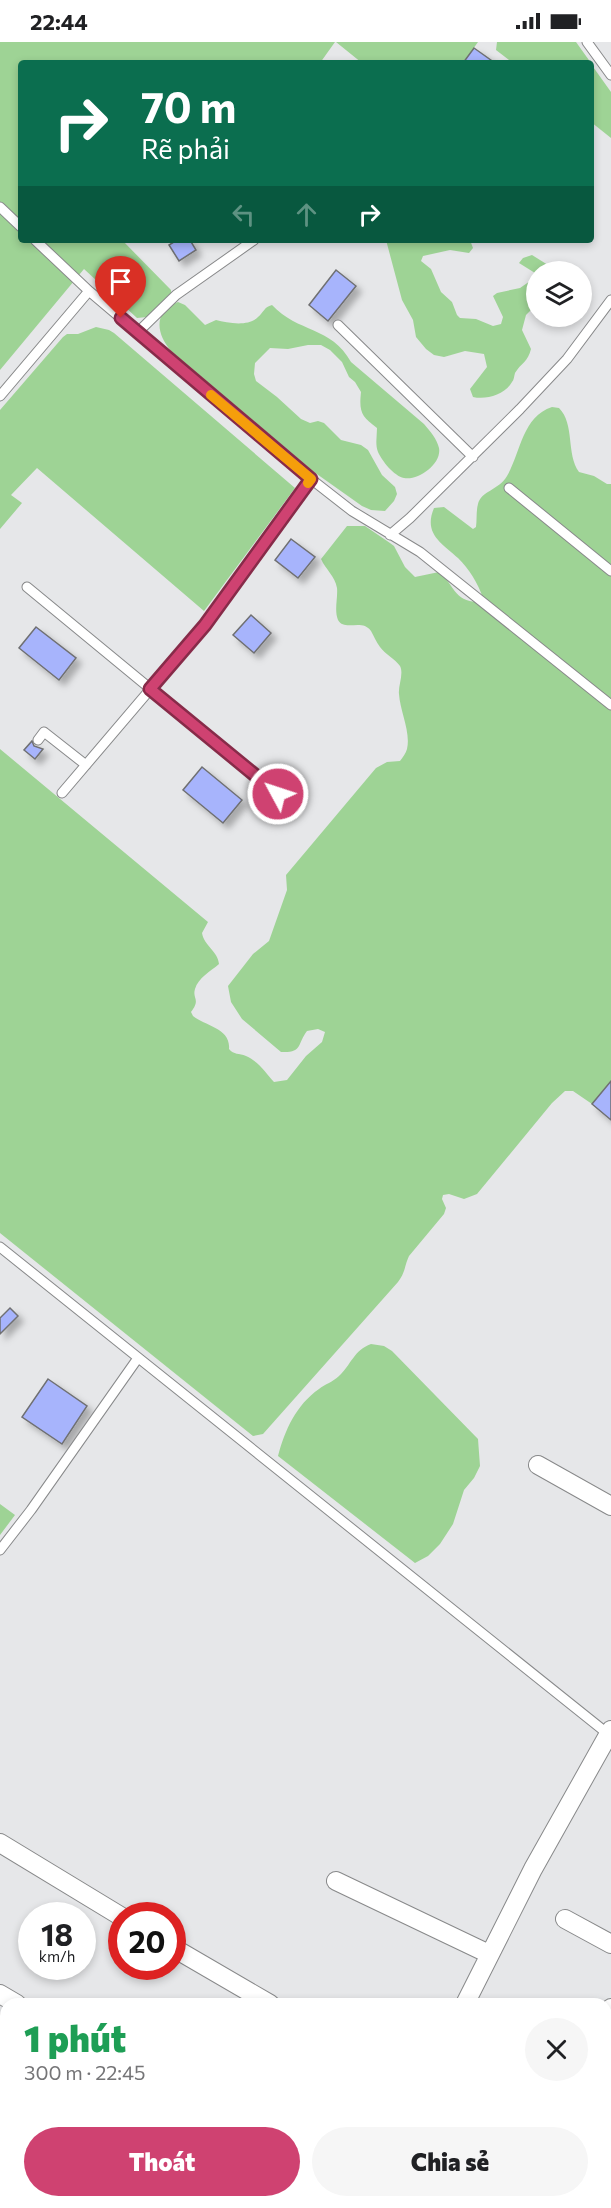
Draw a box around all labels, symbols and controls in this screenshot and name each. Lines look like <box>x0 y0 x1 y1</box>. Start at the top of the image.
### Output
text: 22:44 <box>30 8 88 35</box>
text: 70 m <box>141 80 236 132</box>
icon: right <box>42 84 120 162</box>
text: Rẽ phải <box>141 132 230 165</box>
icon: left <box>227 198 260 231</box>
icon: ahead <box>290 198 323 231</box>
icon: right <box>353 198 386 231</box>
pin <box>95 256 146 318</box>
map controls <box>526 261 592 327</box>
button: layers <box>526 261 592 327</box>
icon: arrive <box>104 265 137 298</box>
position arrow <box>246 762 310 826</box>
speed limit sign: 20 <box>108 1902 186 1980</box>
text: 18 <box>41 1915 73 1952</box>
text: km/h <box>39 1947 75 1965</box>
text: 1 phút <box>24 2015 126 2059</box>
button: close <box>525 2018 588 2081</box>
text: 300 m · 22:45 <box>24 2060 146 2084</box>
button: Thoát <box>24 2127 300 2196</box>
button: Chia sẻ <box>312 2127 588 2196</box>

